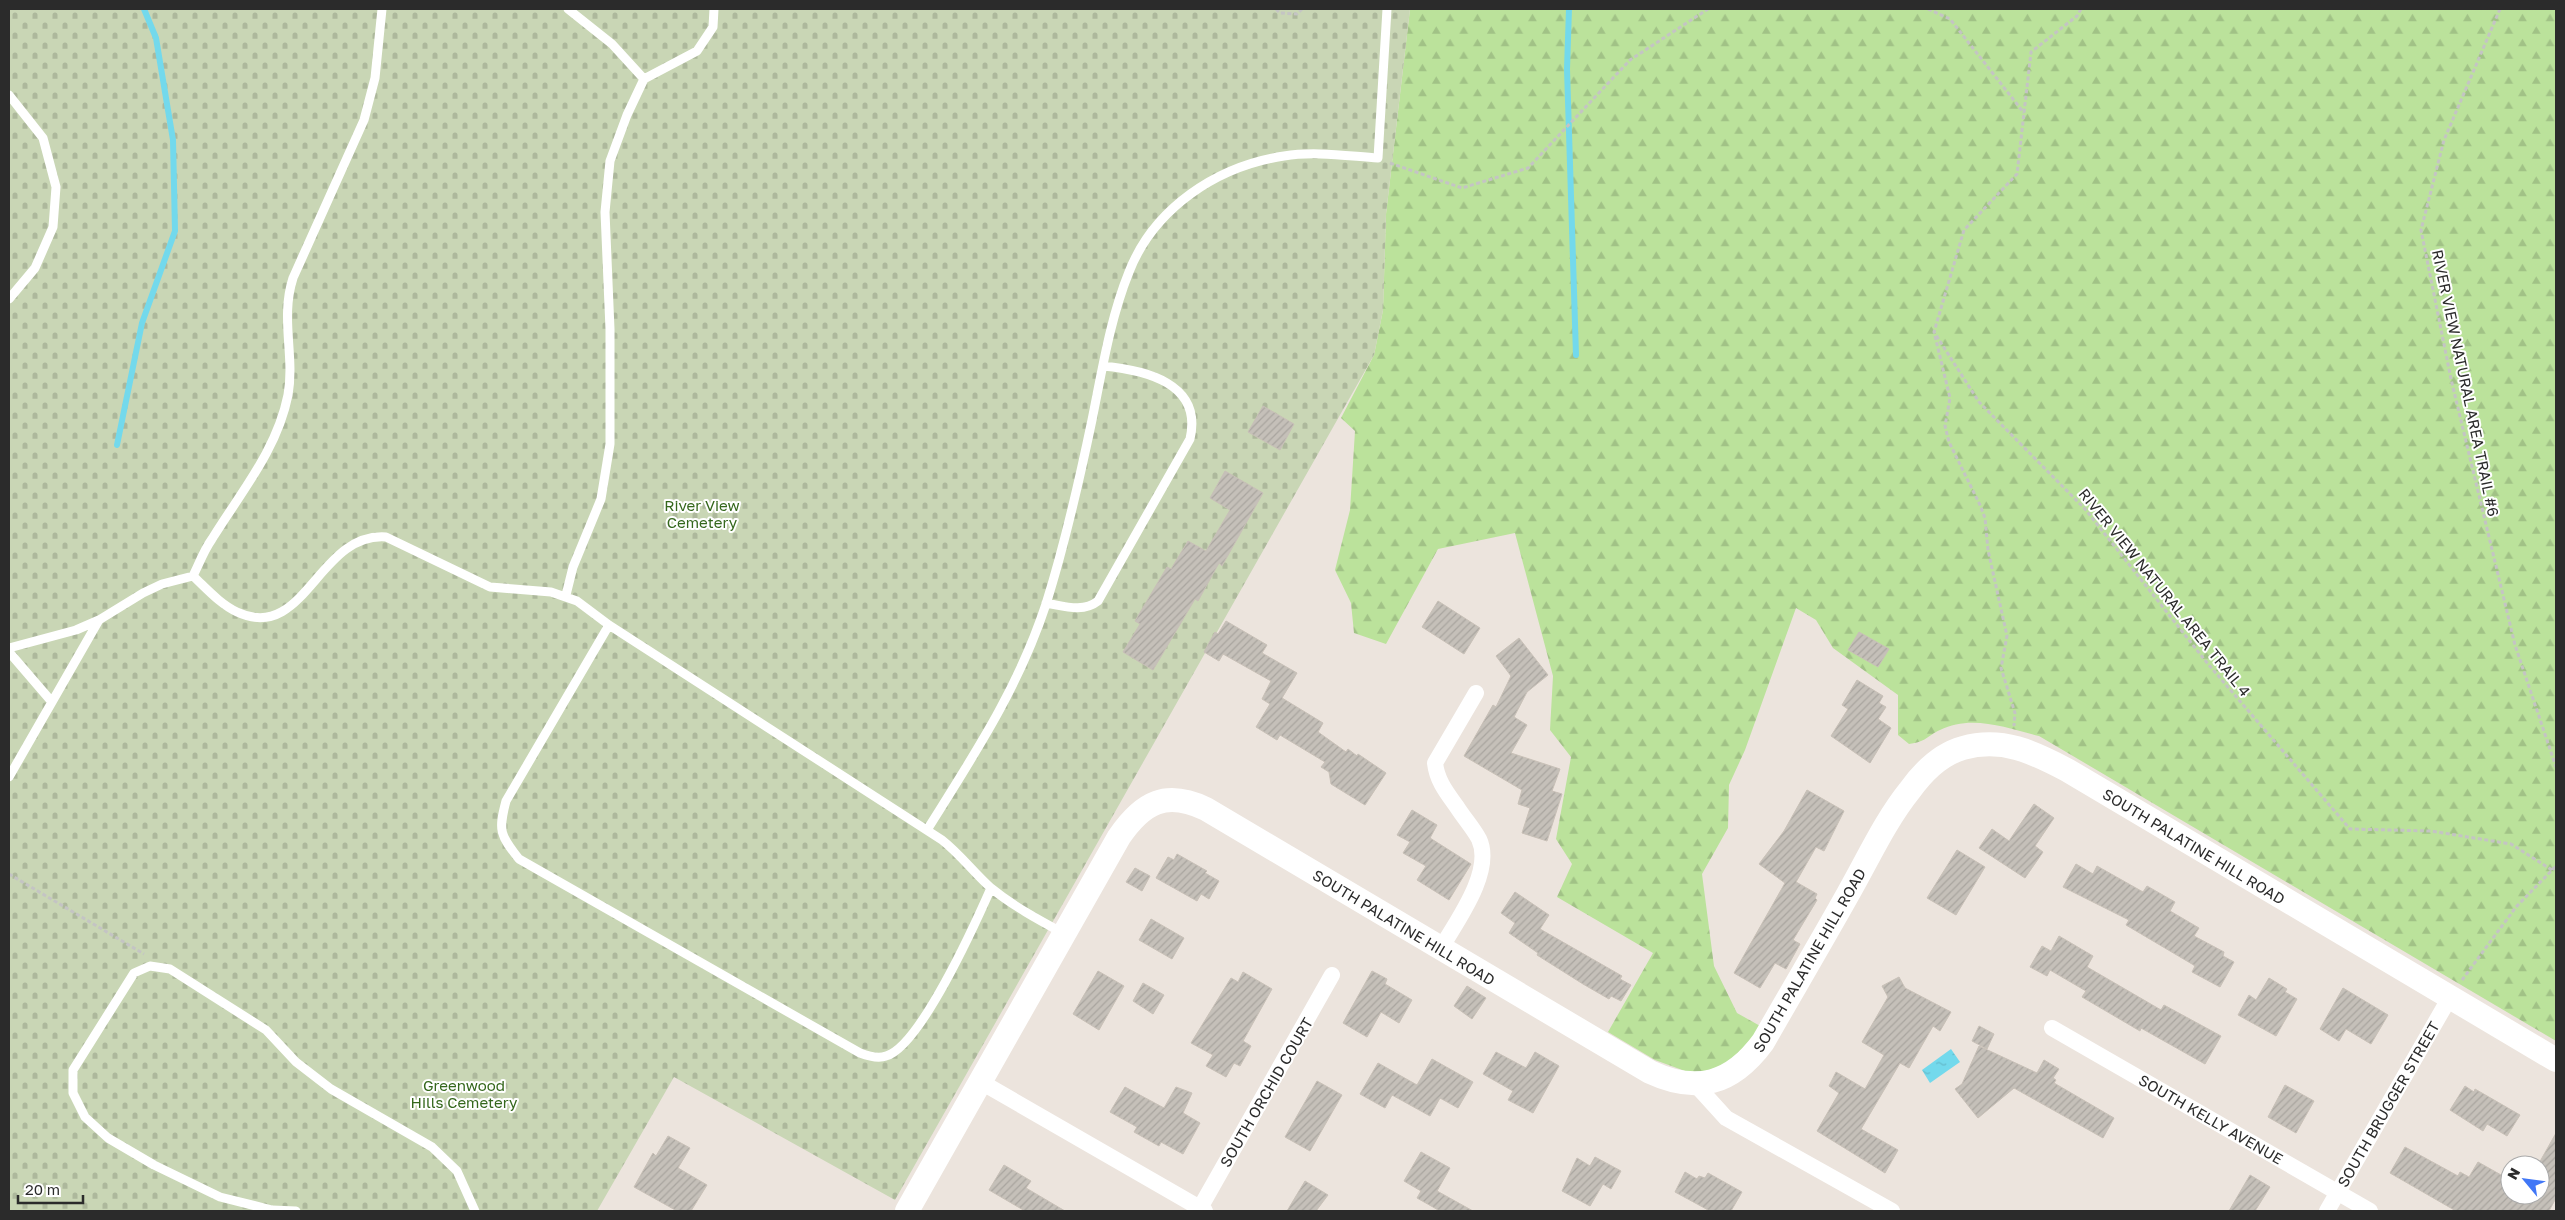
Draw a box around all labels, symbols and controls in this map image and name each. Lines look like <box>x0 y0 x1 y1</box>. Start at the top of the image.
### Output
street label: RIVER VIEW NATURAL AREA TRAIL #6 <box>2429 248 2503 518</box>
street label: RIVER VIEW NATURAL AREA TRAIL 4 <box>2076 484 2254 700</box>
park label: River View Cemetery <box>664 496 740 531</box>
street label: SOUTH PALATINE HILL ROAD <box>2100 784 2288 908</box>
street label: SOUTH PALATINE HILL ROAD <box>1310 865 1498 989</box>
street label: SOUTH PALATINE HILL ROAD <box>1749 865 1869 1055</box>
street label: SOUTH ORCHID COURT <box>1216 1014 1316 1170</box>
street label: SOUTH BRUGGER STREET <box>2333 1018 2443 1190</box>
street label: SOUTH KELLY AVENUE <box>2136 1070 2286 1168</box>
park label: Greenwood Hills Cemetery <box>411 1076 518 1111</box>
north arrow <box>2500 1155 2550 1205</box>
text: N <box>2503 1165 2523 1182</box>
scale bar <box>18 1172 82 1204</box>
text: 20 m <box>25 1180 60 1198</box>

